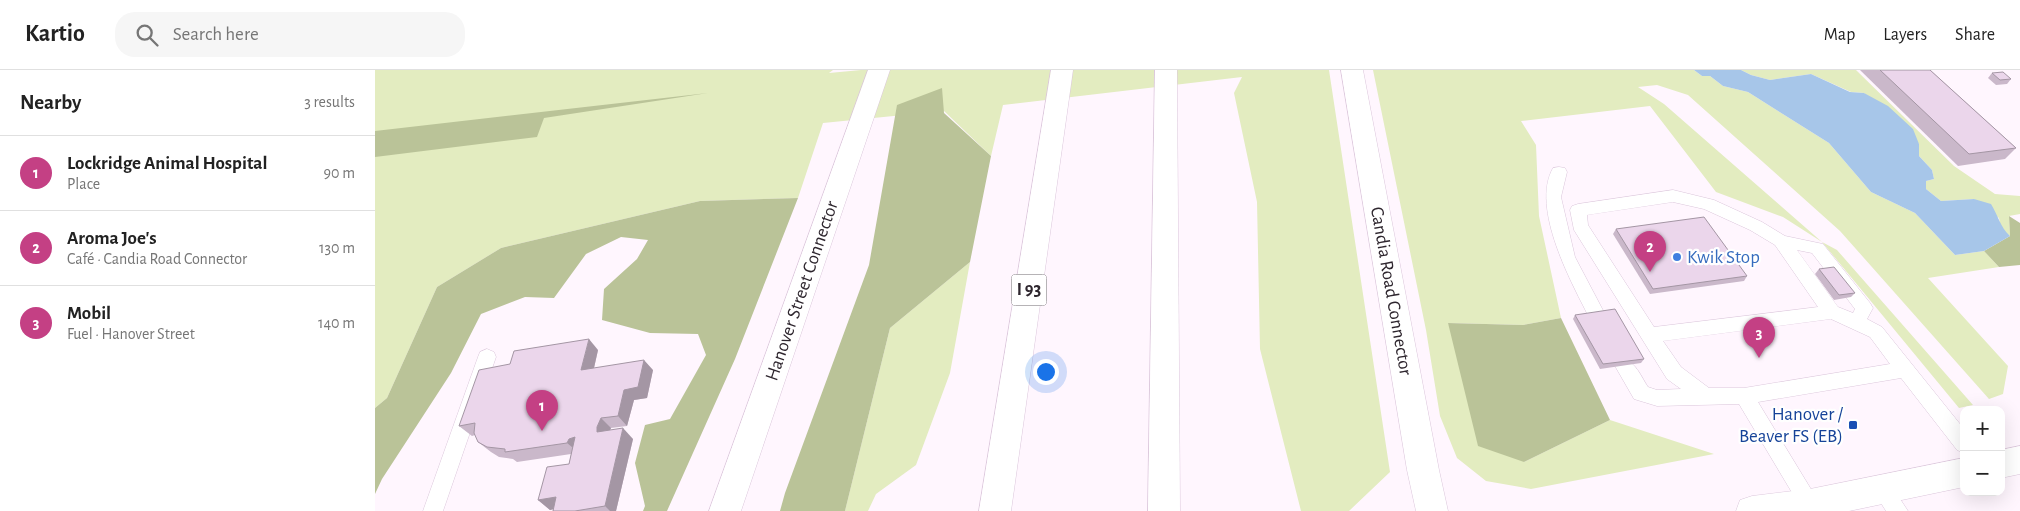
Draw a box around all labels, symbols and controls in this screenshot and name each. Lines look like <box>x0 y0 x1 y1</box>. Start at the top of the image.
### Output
search box <box>115 12 465 57</box>
icon: search <box>133 21 161 49</box>
text: Kartio <box>25 22 85 46</box>
text: Search here <box>173 25 259 44</box>
text: Map <box>1824 26 1855 44</box>
text: Layers <box>1883 26 1927 44</box>
text: Share <box>1955 26 1995 44</box>
text: Nearby <box>20 92 81 113</box>
text: 3 results <box>304 94 355 110</box>
text: Lockridge Animal Hospital <box>67 154 267 173</box>
text: 1 <box>33 165 39 181</box>
text: 90 m <box>324 165 355 181</box>
text: Place <box>67 176 100 192</box>
street label: Hanover Street Connector <box>762 199 842 383</box>
street label: Candia Road Connector <box>1367 205 1415 377</box>
text: Aroma Joe's <box>67 229 157 248</box>
pin: 2 <box>1634 231 1666 272</box>
text: 2 <box>32 240 40 256</box>
text: 130 m <box>319 240 355 256</box>
place label: Kwik Stop <box>1687 248 1760 267</box>
text: Café · Candia Road Connector <box>67 251 247 267</box>
marker: Kwik Stop <box>1671 251 1683 263</box>
road number: I 93 <box>1011 274 1047 306</box>
text: Mobil <box>67 304 111 323</box>
text: 3 <box>33 315 39 331</box>
text: 140 m <box>318 315 355 331</box>
pin: 3 <box>1743 317 1775 358</box>
text: Fuel · Hanover Street <box>67 326 195 342</box>
your location <box>1033 359 1059 385</box>
pin: 1 <box>526 390 558 431</box>
place label: Hanover / Beaver FS (EB) <box>1739 405 1844 446</box>
map controls <box>1960 406 2005 496</box>
button: + <box>1960 406 2005 451</box>
marker: Hanover / Beaver FS (EB) <box>1847 419 1859 431</box>
button: − <box>1960 451 2005 496</box>

